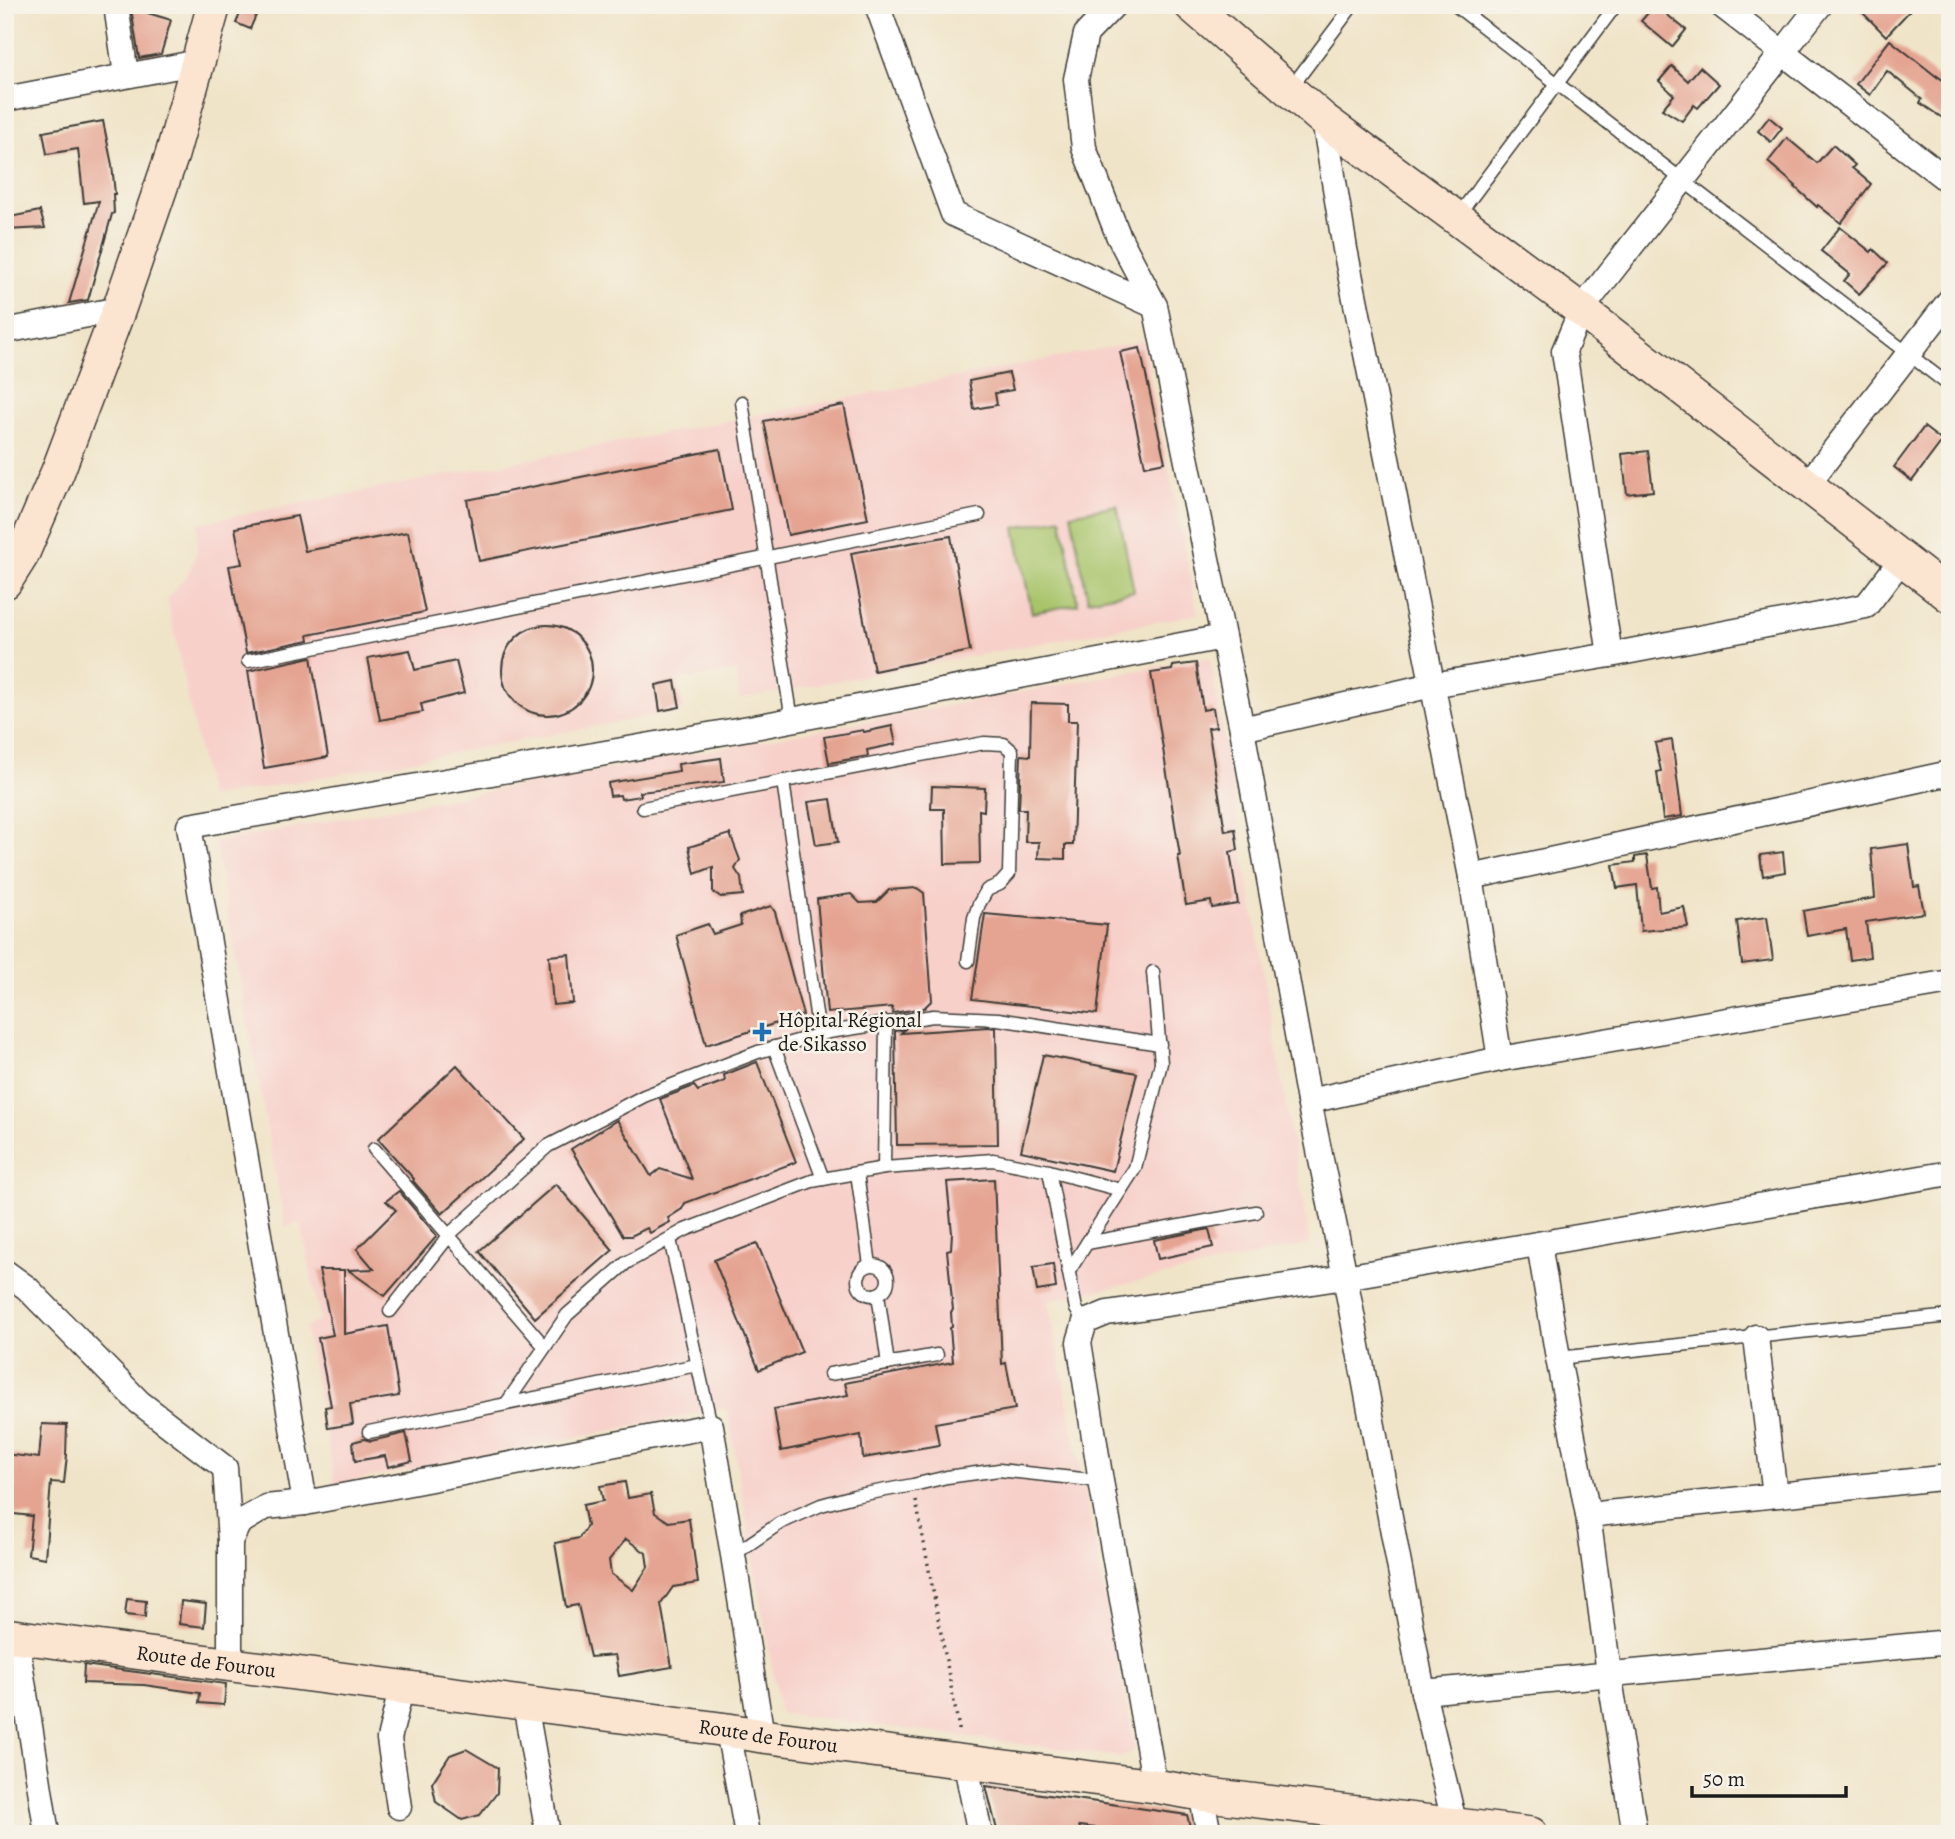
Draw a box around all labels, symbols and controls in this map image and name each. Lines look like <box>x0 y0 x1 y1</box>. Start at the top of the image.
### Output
place label: Hôpital Régional de Sikasso <box>778 1006 922 1058</box>
marker: Hôpital Régional de Sikasso <box>752 1022 772 1042</box>
street label: Route de Fourou <box>135 1638 279 1685</box>
street label: Route de Fourou <box>697 1712 840 1760</box>
scale bar <box>1692 1755 1846 1799</box>
text: 50 m <box>1703 1765 1745 1793</box>

